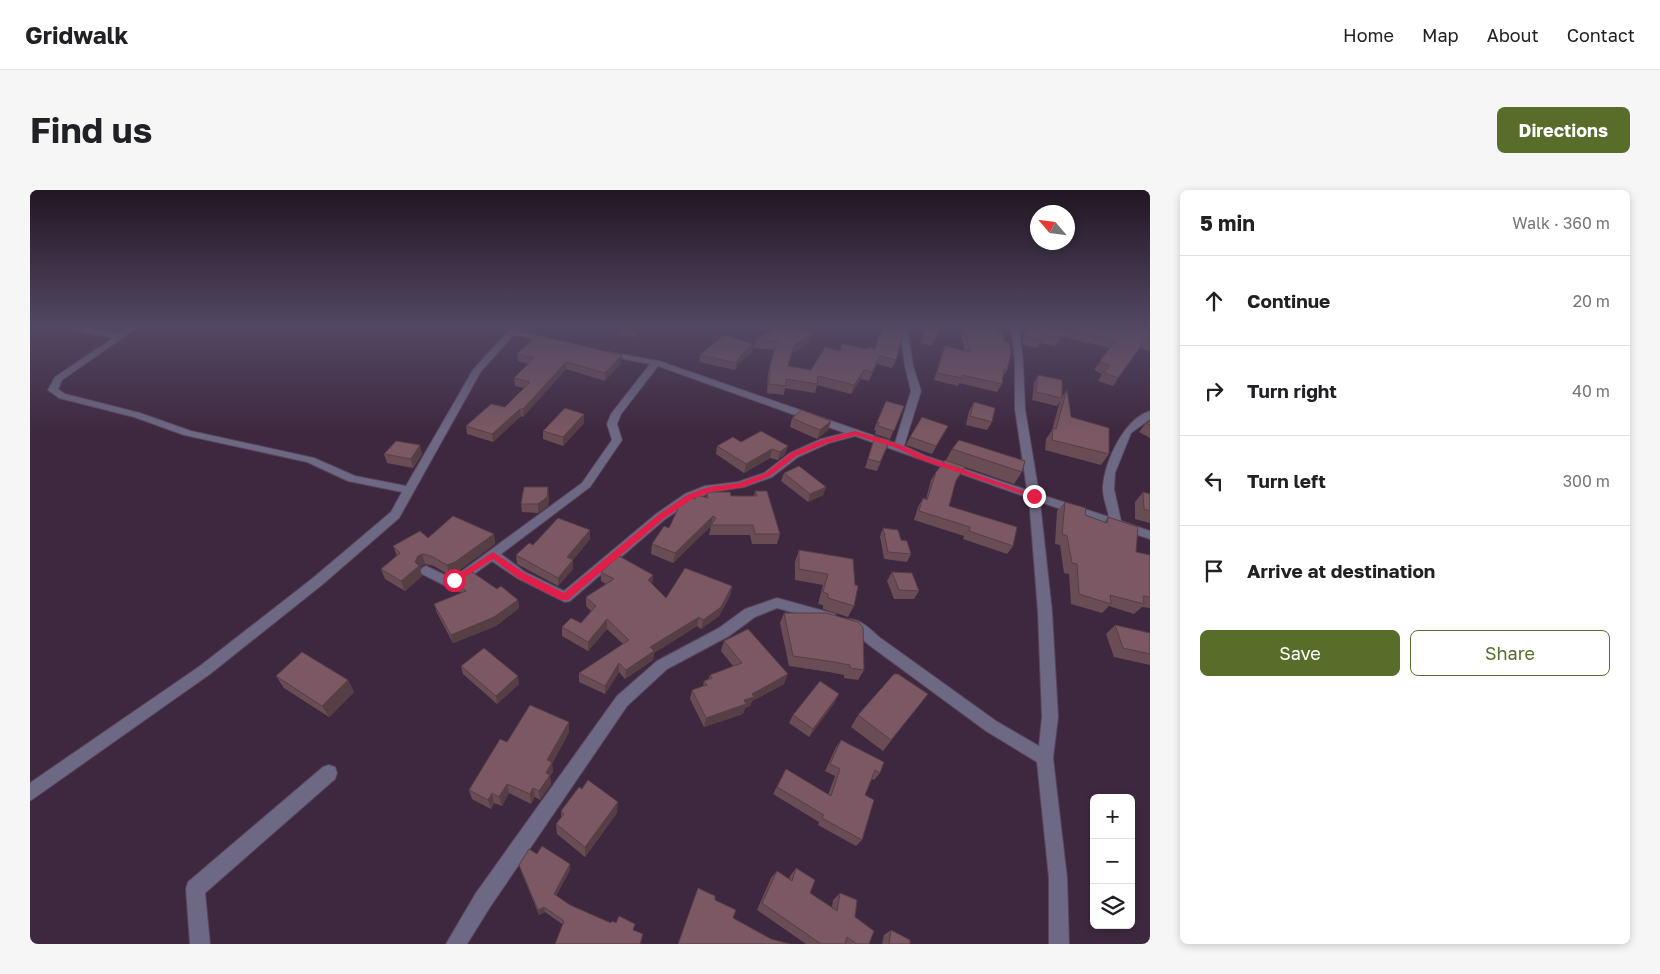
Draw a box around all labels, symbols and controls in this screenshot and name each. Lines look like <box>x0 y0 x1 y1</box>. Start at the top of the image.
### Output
text: Gridwalk <box>25 20 129 49</box>
text: Home <box>1343 24 1394 46</box>
text: Map <box>1422 24 1459 46</box>
text: About <box>1487 24 1539 46</box>
text: Contact <box>1567 24 1635 46</box>
button: Directions <box>1497 107 1630 153</box>
text: Find us <box>30 109 152 151</box>
north arrow <box>1030 205 1075 250</box>
text: 5 min <box>1200 210 1255 236</box>
text: Walk · 360 m <box>1512 213 1610 233</box>
icon: ahead <box>1200 287 1228 315</box>
text: Continue <box>1247 289 1330 312</box>
text: 20 m <box>1573 291 1610 311</box>
icon: right <box>1200 377 1228 405</box>
text: Turn right <box>1247 379 1337 402</box>
text: 40 m <box>1572 381 1610 401</box>
icon: left <box>1200 467 1228 495</box>
text: Turn left <box>1247 469 1326 492</box>
text: 300 m <box>1563 471 1610 491</box>
route end <box>1023 485 1046 508</box>
icon: arrive <box>1200 557 1228 585</box>
text: Arrive at destination <box>1247 559 1435 582</box>
route start <box>443 569 466 592</box>
button: Save <box>1200 630 1400 676</box>
button: Share <box>1410 630 1610 676</box>
map controls <box>1090 794 1135 929</box>
button: + <box>1090 794 1135 839</box>
button: − <box>1090 839 1135 884</box>
button: layers <box>1090 884 1135 929</box>

